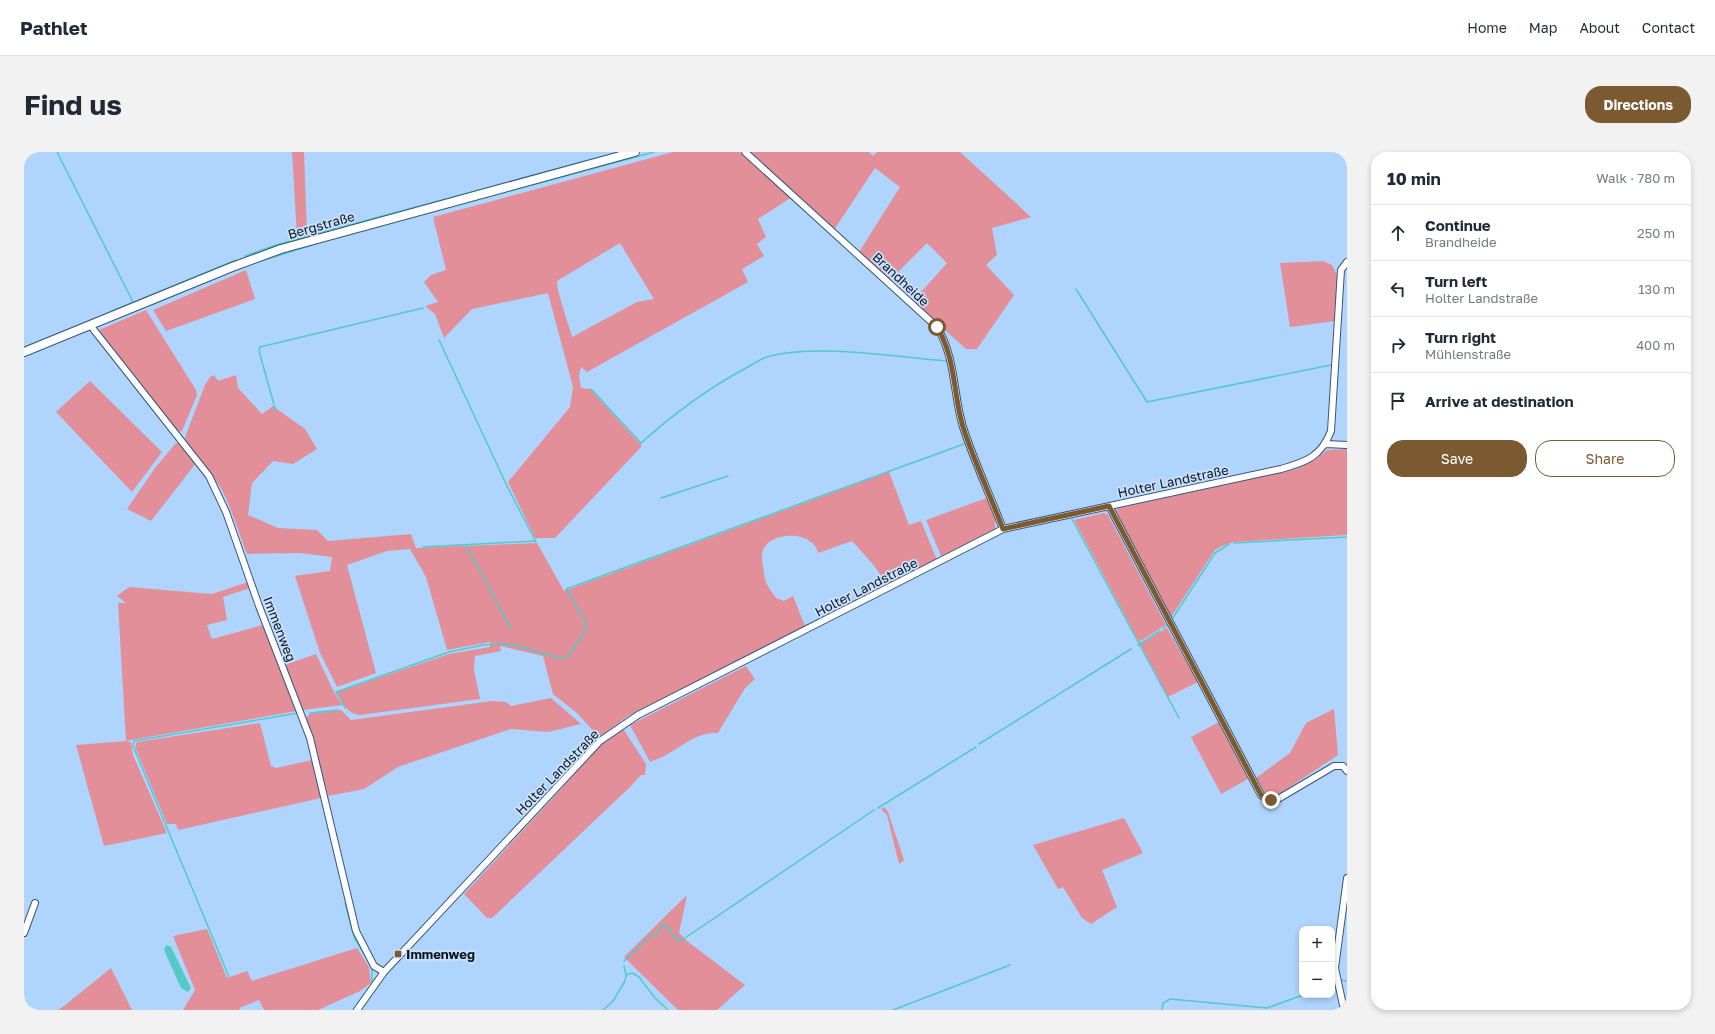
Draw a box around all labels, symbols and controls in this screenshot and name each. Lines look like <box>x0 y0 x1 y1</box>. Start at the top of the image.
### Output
text: Pathlet <box>20 16 88 39</box>
text: Home <box>1467 19 1507 36</box>
text: Map <box>1529 19 1557 36</box>
text: About <box>1579 19 1620 36</box>
text: Contact <box>1642 19 1695 36</box>
button: Directions <box>1585 86 1691 123</box>
text: Find us <box>24 88 122 121</box>
text: 10 min <box>1387 168 1441 189</box>
text: Walk · 780 m <box>1596 170 1675 186</box>
street label: Bergstraße <box>286 208 356 242</box>
text: Continue <box>1425 216 1491 234</box>
icon: ahead <box>1387 222 1409 244</box>
text: 250 m <box>1637 225 1675 241</box>
text: Brandheide <box>1425 234 1497 250</box>
street label: Brandheide <box>869 249 933 309</box>
text: Turn left <box>1425 272 1487 290</box>
icon: left <box>1387 278 1409 300</box>
text: 130 m <box>1638 281 1675 297</box>
text: Holter Landstraße <box>1425 290 1538 306</box>
route start <box>928 318 946 336</box>
text: Turn right <box>1425 328 1496 346</box>
icon: right <box>1387 334 1409 356</box>
text: 400 m <box>1636 337 1675 353</box>
text: Mühlenstraße <box>1425 346 1511 362</box>
icon: arrive <box>1387 390 1409 412</box>
text: Arrive at destination <box>1425 392 1574 410</box>
button: Save <box>1387 440 1527 477</box>
button: Share <box>1535 440 1675 477</box>
street label: Holter Landstraße <box>1116 461 1230 501</box>
street label: Holter Landstraße <box>812 554 920 620</box>
street label: Immenweg <box>260 594 300 664</box>
street label: Holter Landstraße <box>512 726 602 818</box>
route end <box>1262 791 1280 809</box>
map controls <box>1299 926 1335 998</box>
button: + <box>1299 926 1335 962</box>
place label: Immenweg <box>406 946 475 962</box>
marker: Immenweg <box>393 949 403 959</box>
button: − <box>1299 962 1335 998</box>

